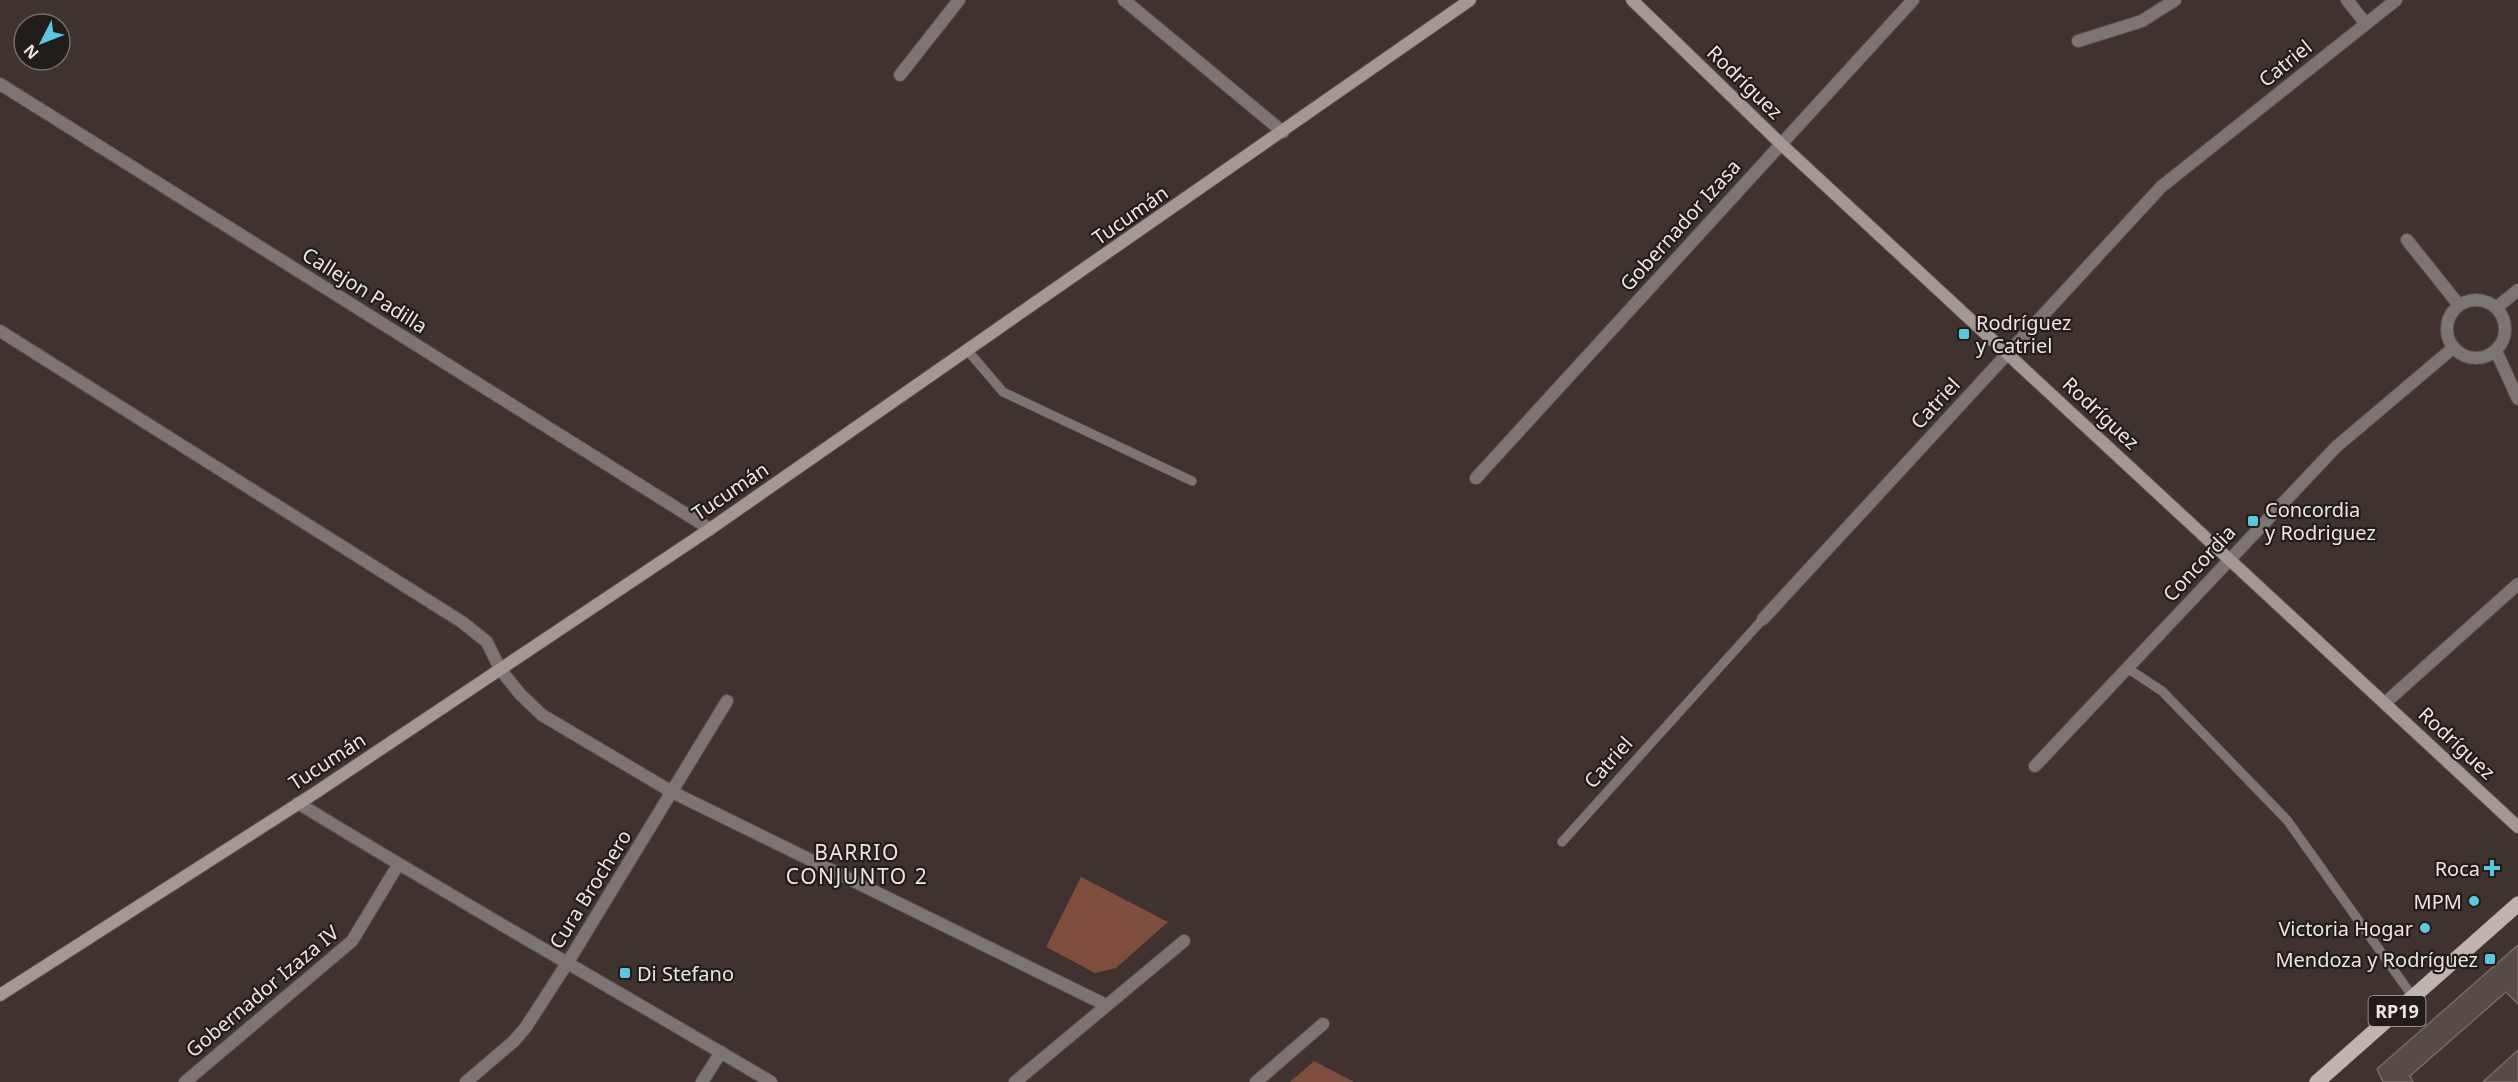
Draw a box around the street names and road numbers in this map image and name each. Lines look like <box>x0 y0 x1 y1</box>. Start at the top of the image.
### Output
street label: Catriel <box>2253 33 2317 93</box>
street label: Rodríguez <box>1701 39 1789 125</box>
street label: Gobernador Izasa <box>1614 153 1746 297</box>
street label: Tucumán <box>1087 179 1173 251</box>
street label: Callejon Padilla <box>297 241 433 339</box>
street label: Rodríguez <box>2057 371 2145 455</box>
street label: Catriel <box>1904 372 1966 434</box>
street label: Tucumán <box>686 456 774 526</box>
street label: Concordia <box>2157 519 2241 607</box>
street label: Rodríguez <box>2413 701 2501 785</box>
street label: Tucumán <box>283 726 371 796</box>
street label: Catriel <box>1578 730 1638 794</box>
street label: Cura Brochero <box>543 824 637 954</box>
street label: Gobernador Izaza IV <box>180 919 344 1063</box>
road number: RP19 <box>2368 996 2426 1026</box>

